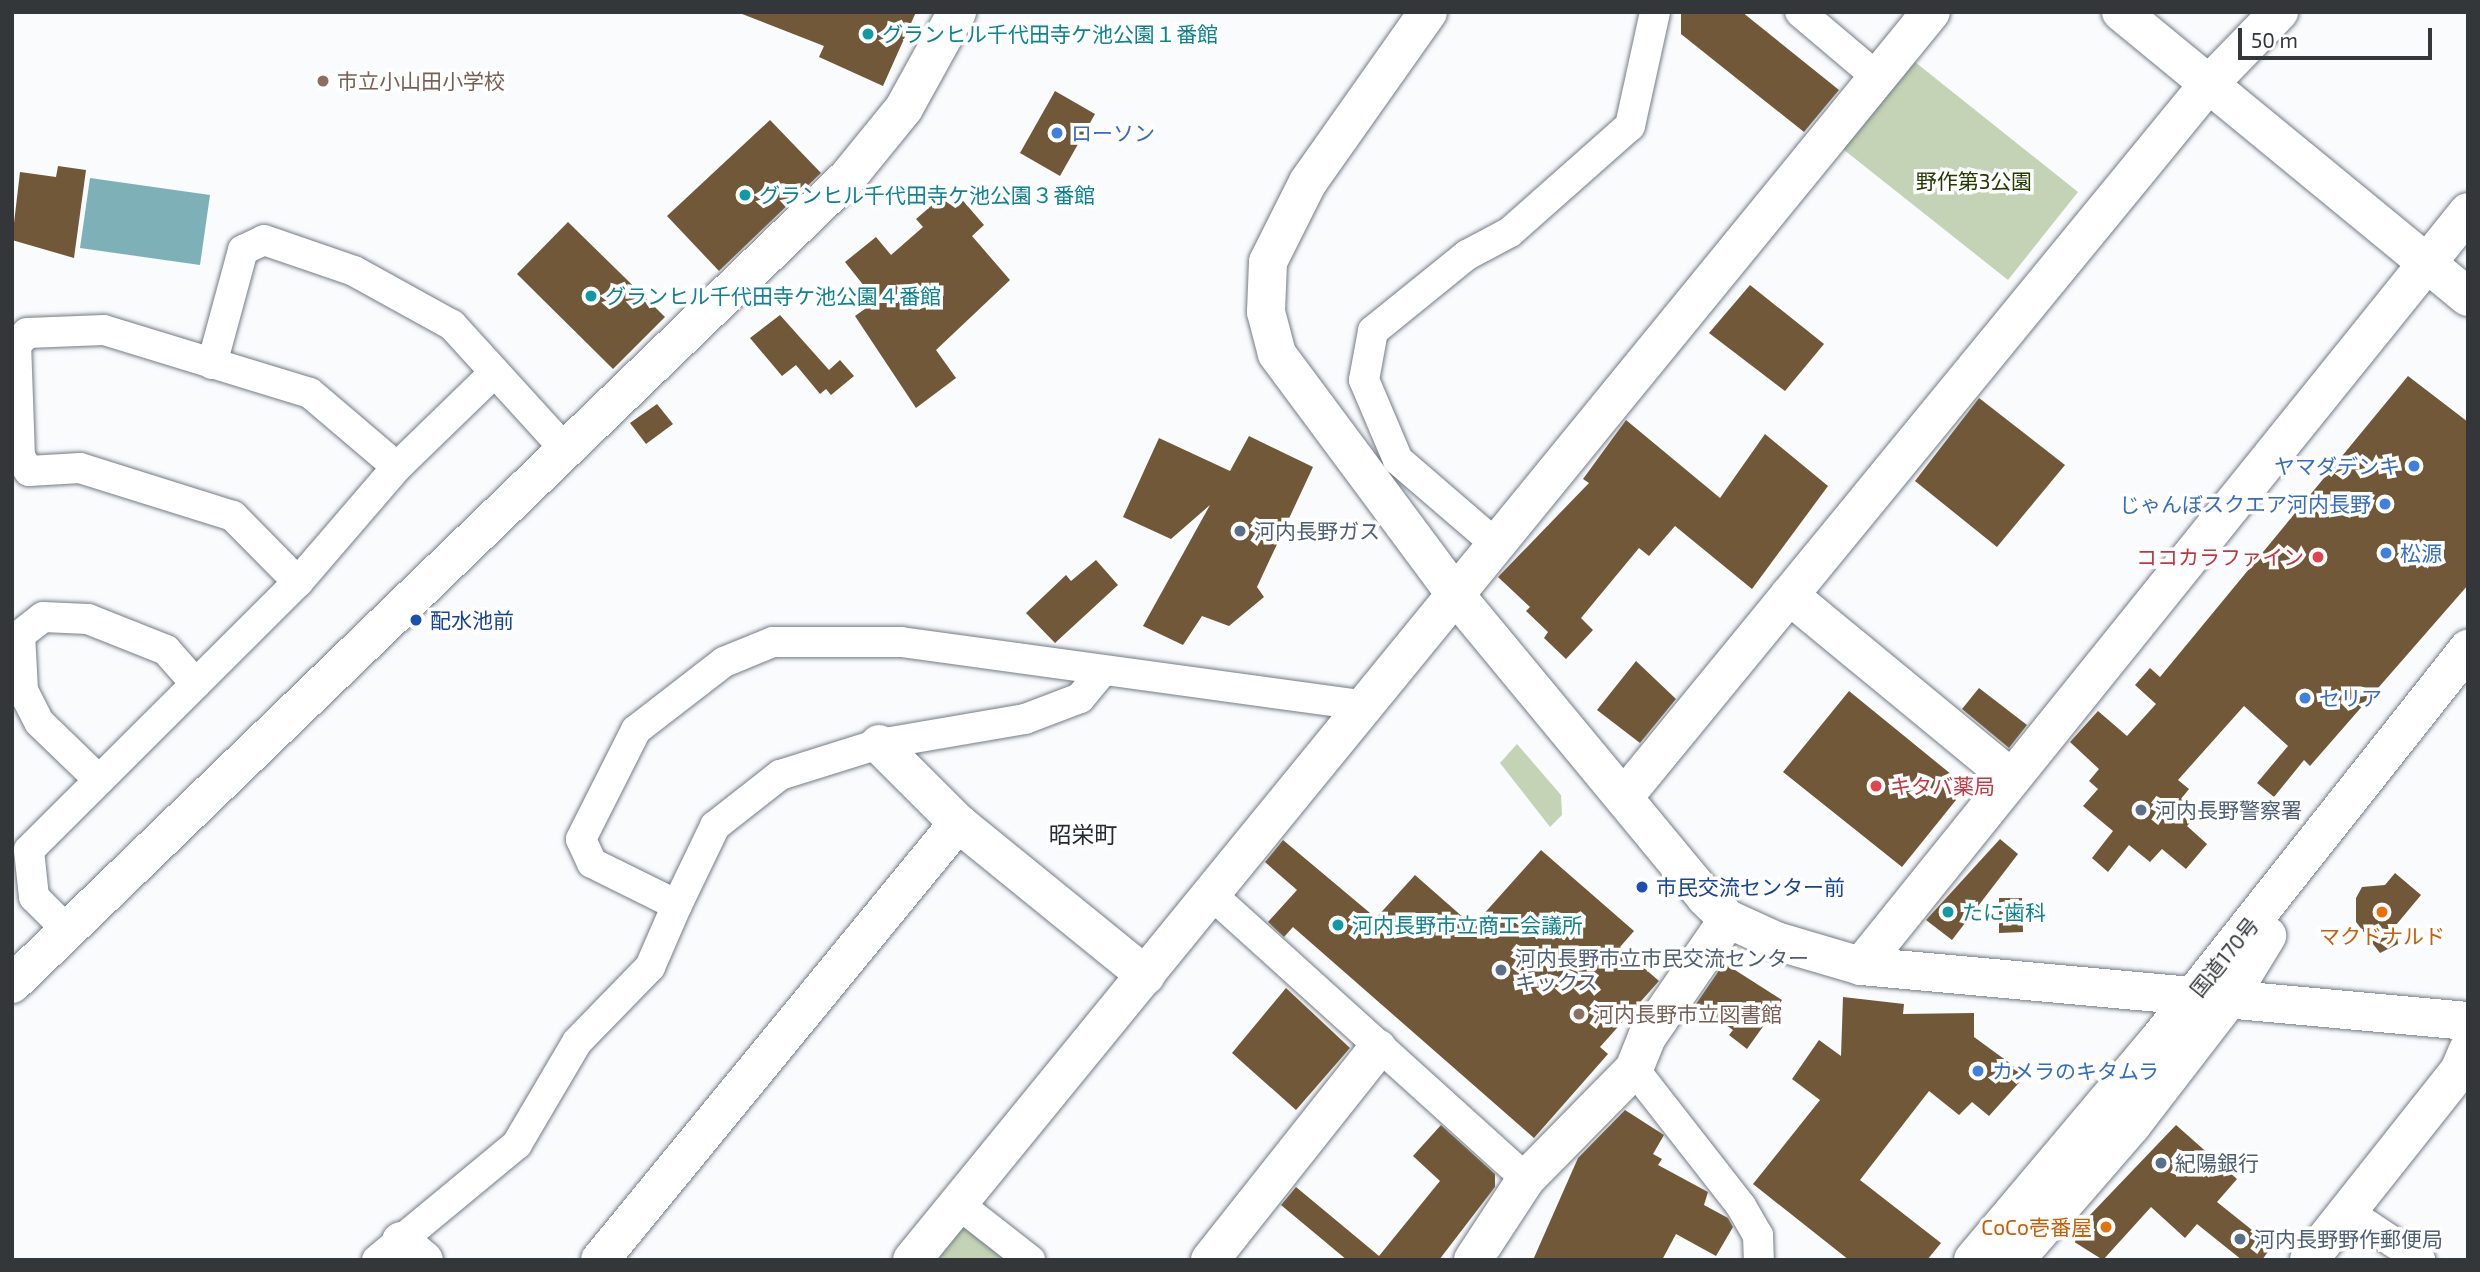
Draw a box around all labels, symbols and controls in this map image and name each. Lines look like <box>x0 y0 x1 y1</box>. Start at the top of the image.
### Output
scale bar <box>2242 14 2436 58</box>
place label: グランヒル千代田寺ケ池公園１番館 <box>882 21 1218 47</box>
marker: グランヒル千代田寺ケ池公園１番館 <box>860 26 876 42</box>
text: 50 m <box>2251 27 2298 52</box>
place label: 市立小山田小学校 <box>337 68 505 94</box>
marker: 市立小山田小学校 <box>315 73 331 89</box>
place label: ローソン <box>1071 120 1155 146</box>
marker: ローソン <box>1049 125 1065 141</box>
park label: 野作第3公園 <box>1916 168 2032 194</box>
place label: グランヒル千代田寺ケ池公園３番館 <box>759 182 1095 208</box>
marker: グランヒル千代田寺ケ池公園３番館 <box>737 187 753 203</box>
place label: グランヒル千代田寺ケ池公園４番館 <box>605 283 941 309</box>
marker: グランヒル千代田寺ケ池公園４番館 <box>583 288 599 304</box>
place label: ヤマダデンキ <box>2274 453 2400 479</box>
marker: ヤマダデンキ <box>2406 458 2422 474</box>
place label: じゃんぼスクエア河内長野 <box>2119 491 2371 517</box>
marker: じゃんぼスクエア河内長野 <box>2377 496 2393 512</box>
place label: 河内長野ガス <box>1254 518 1380 544</box>
marker: 河内長野ガス <box>1232 523 1248 539</box>
place label: 松源 <box>2400 540 2442 566</box>
place label: ココカラファイン <box>2136 544 2304 570</box>
marker: 松源 <box>2378 545 2394 561</box>
marker: ココカラファイン <box>2310 549 2326 565</box>
place label: 配水池前 <box>430 607 514 633</box>
marker: 配水池前 <box>408 612 424 628</box>
place label: セリア <box>2319 685 2382 711</box>
marker: セリア <box>2297 690 2313 706</box>
place label: キタバ薬局 <box>1890 773 1995 799</box>
marker: キタバ薬局 <box>1868 778 1884 794</box>
place label: 河内長野警察署 <box>2155 797 2302 823</box>
marker: 河内長野警察署 <box>2133 802 2149 818</box>
district label: 昭栄町 <box>1049 820 1117 848</box>
place label: 市民交流センター前 <box>1656 874 1845 900</box>
marker: 市民交流センター前 <box>1634 879 1650 895</box>
place label: たに歯科 <box>1962 899 2046 925</box>
marker: たに歯科 <box>1940 904 1956 920</box>
marker: マクドナルド <box>2374 904 2390 920</box>
place label: 河内長野市立商工会議所 <box>1352 912 1583 938</box>
street label: 国道170号 <box>2184 912 2264 1002</box>
marker: 河内長野市立商工会議所 <box>1330 917 1346 933</box>
place label: マクドナルド <box>2319 923 2445 949</box>
place label: 河内長野市立市民交流センター キックス <box>1515 945 1809 995</box>
marker: 河内長野市立市民交流センター キックス <box>1493 962 1509 978</box>
place label: 河内長野市立図書館 <box>1593 1001 1782 1027</box>
marker: 河内長野市立図書館 <box>1571 1006 1587 1022</box>
place label: カメラのキタムラ <box>1992 1058 2160 1084</box>
marker: カメラのキタムラ <box>1970 1063 1986 1079</box>
place label: 紀陽銀行 <box>2175 1150 2259 1176</box>
marker: 紀陽銀行 <box>2153 1155 2169 1171</box>
place label: CoCo壱番屋 <box>1981 1214 2092 1240</box>
marker: CoCo壱番屋 <box>2098 1219 2114 1235</box>
place label: 河内長野野作郵便局 <box>2254 1226 2443 1252</box>
marker: 河内長野野作郵便局 <box>2232 1231 2248 1247</box>

